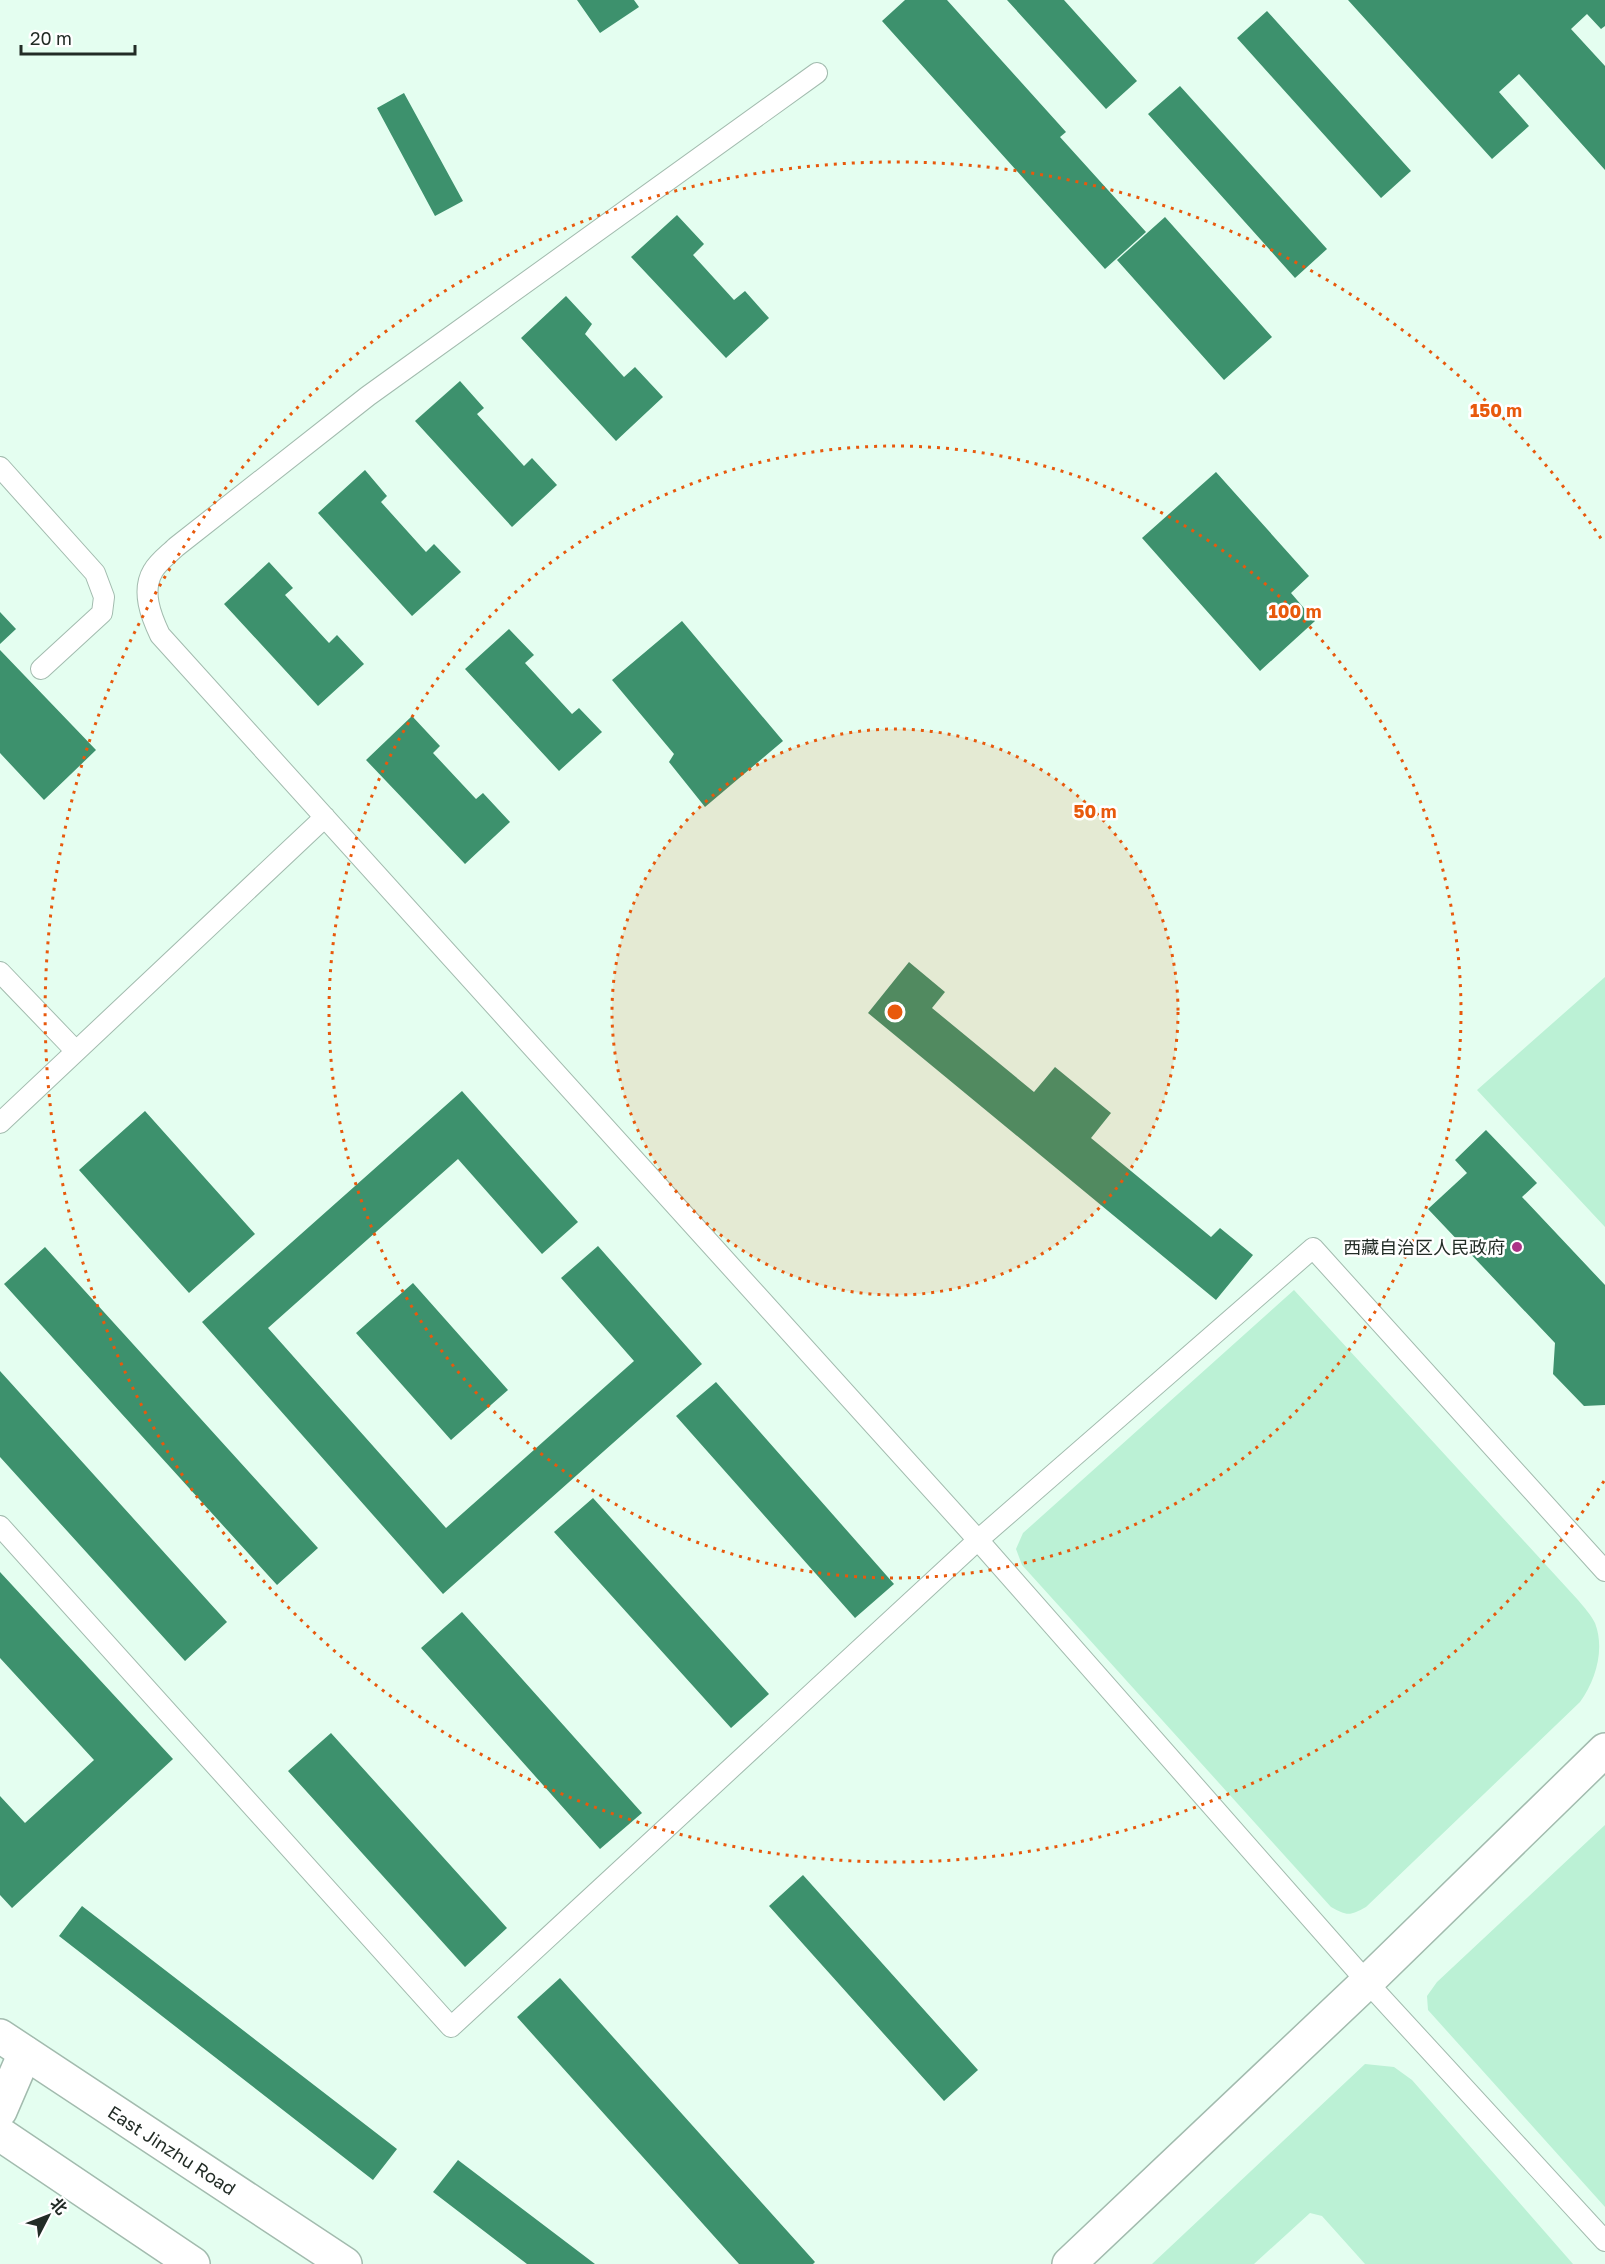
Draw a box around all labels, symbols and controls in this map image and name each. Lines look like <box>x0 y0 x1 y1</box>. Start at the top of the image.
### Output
scale bar <box>21 18 135 56</box>
text: 20 m <box>30 27 72 49</box>
text: 150 m <box>1470 399 1522 421</box>
text: 100 m <box>1269 600 1321 622</box>
text: 50 m <box>1074 800 1116 822</box>
centre of rings <box>885 1002 905 1022</box>
place label: 西藏自治区人民政府 <box>1343 1236 1505 1258</box>
marker: 西藏自治区人民政府 <box>1510 1240 1524 1254</box>
street label: East Jinzhu Road <box>104 2101 240 2199</box>
north arrow <box>18 2186 78 2246</box>
text: 北 <box>46 2193 72 2219</box>

